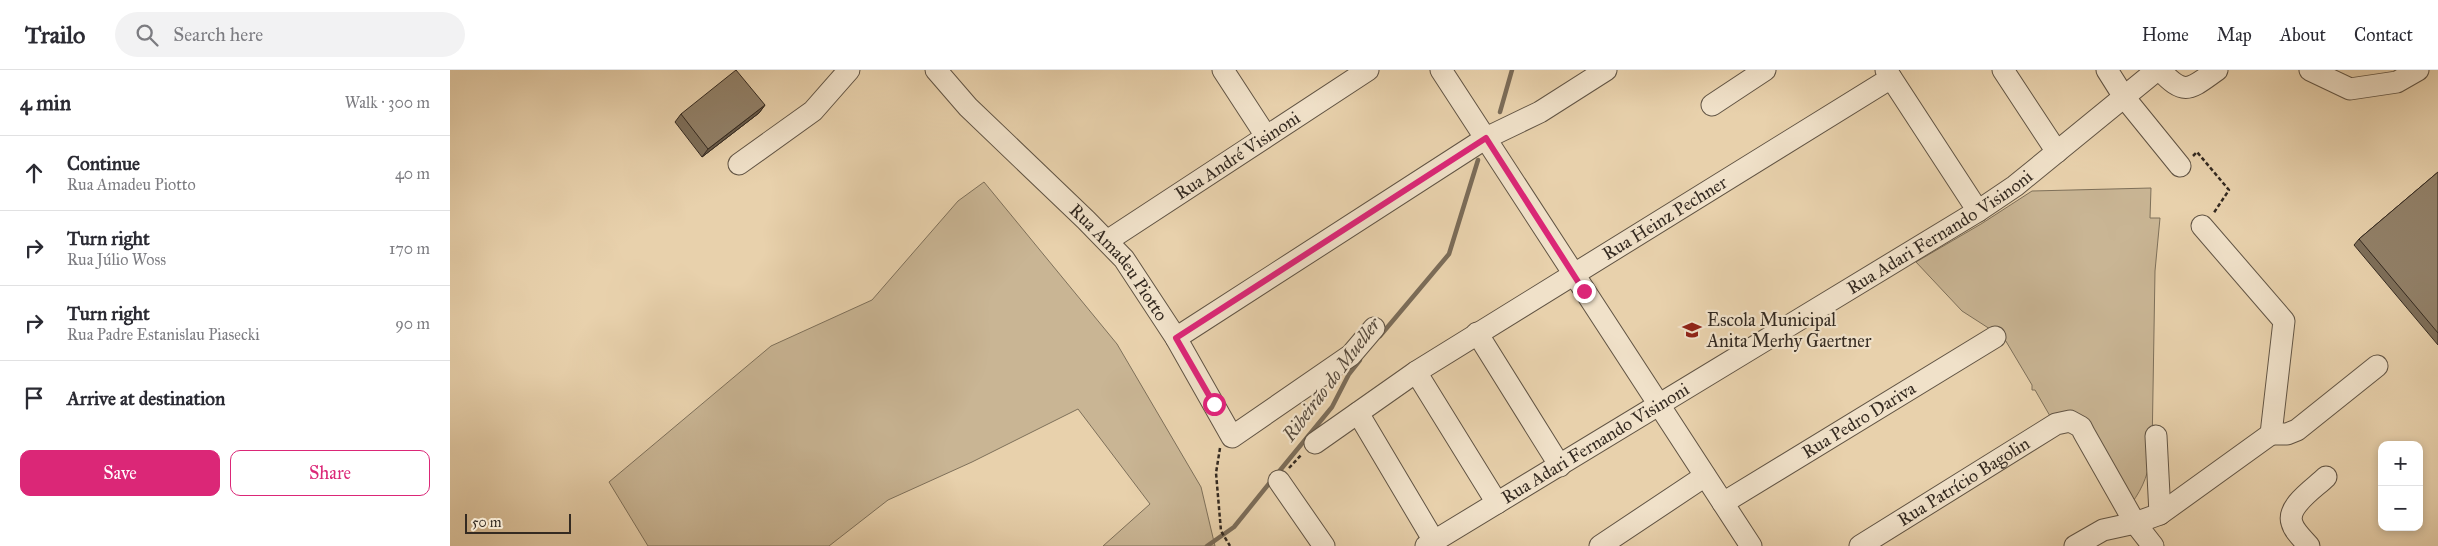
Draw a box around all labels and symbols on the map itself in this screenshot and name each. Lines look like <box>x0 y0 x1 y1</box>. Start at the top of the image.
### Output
street label: Rua André Visinoni <box>1171 106 1304 205</box>
street label: Rua Adari Fernando Visinoni <box>1843 165 2037 299</box>
street label: Rua Heinz Pechner <box>1598 171 1731 265</box>
street label: Rua Amadeu Piotto <box>1065 199 1173 325</box>
route end <box>1573 280 1596 303</box>
place label: Escola Municipal Anita Merhy Gaertner <box>1706 309 1872 352</box>
water label: Ribeirão do Mueller <box>1277 312 1386 446</box>
school or university icon: Escola Municipal Anita Merhy Gaertner <box>1681 319 1703 341</box>
street label: Rua Pedro Dariva <box>1798 377 1920 463</box>
street label: Rua Adari Fernando Visinoni <box>1497 378 1693 509</box>
route start <box>1203 393 1226 416</box>
street label: Rua Patrício Bagolin <box>1893 432 2034 531</box>
scale bar <box>465 511 571 534</box>

